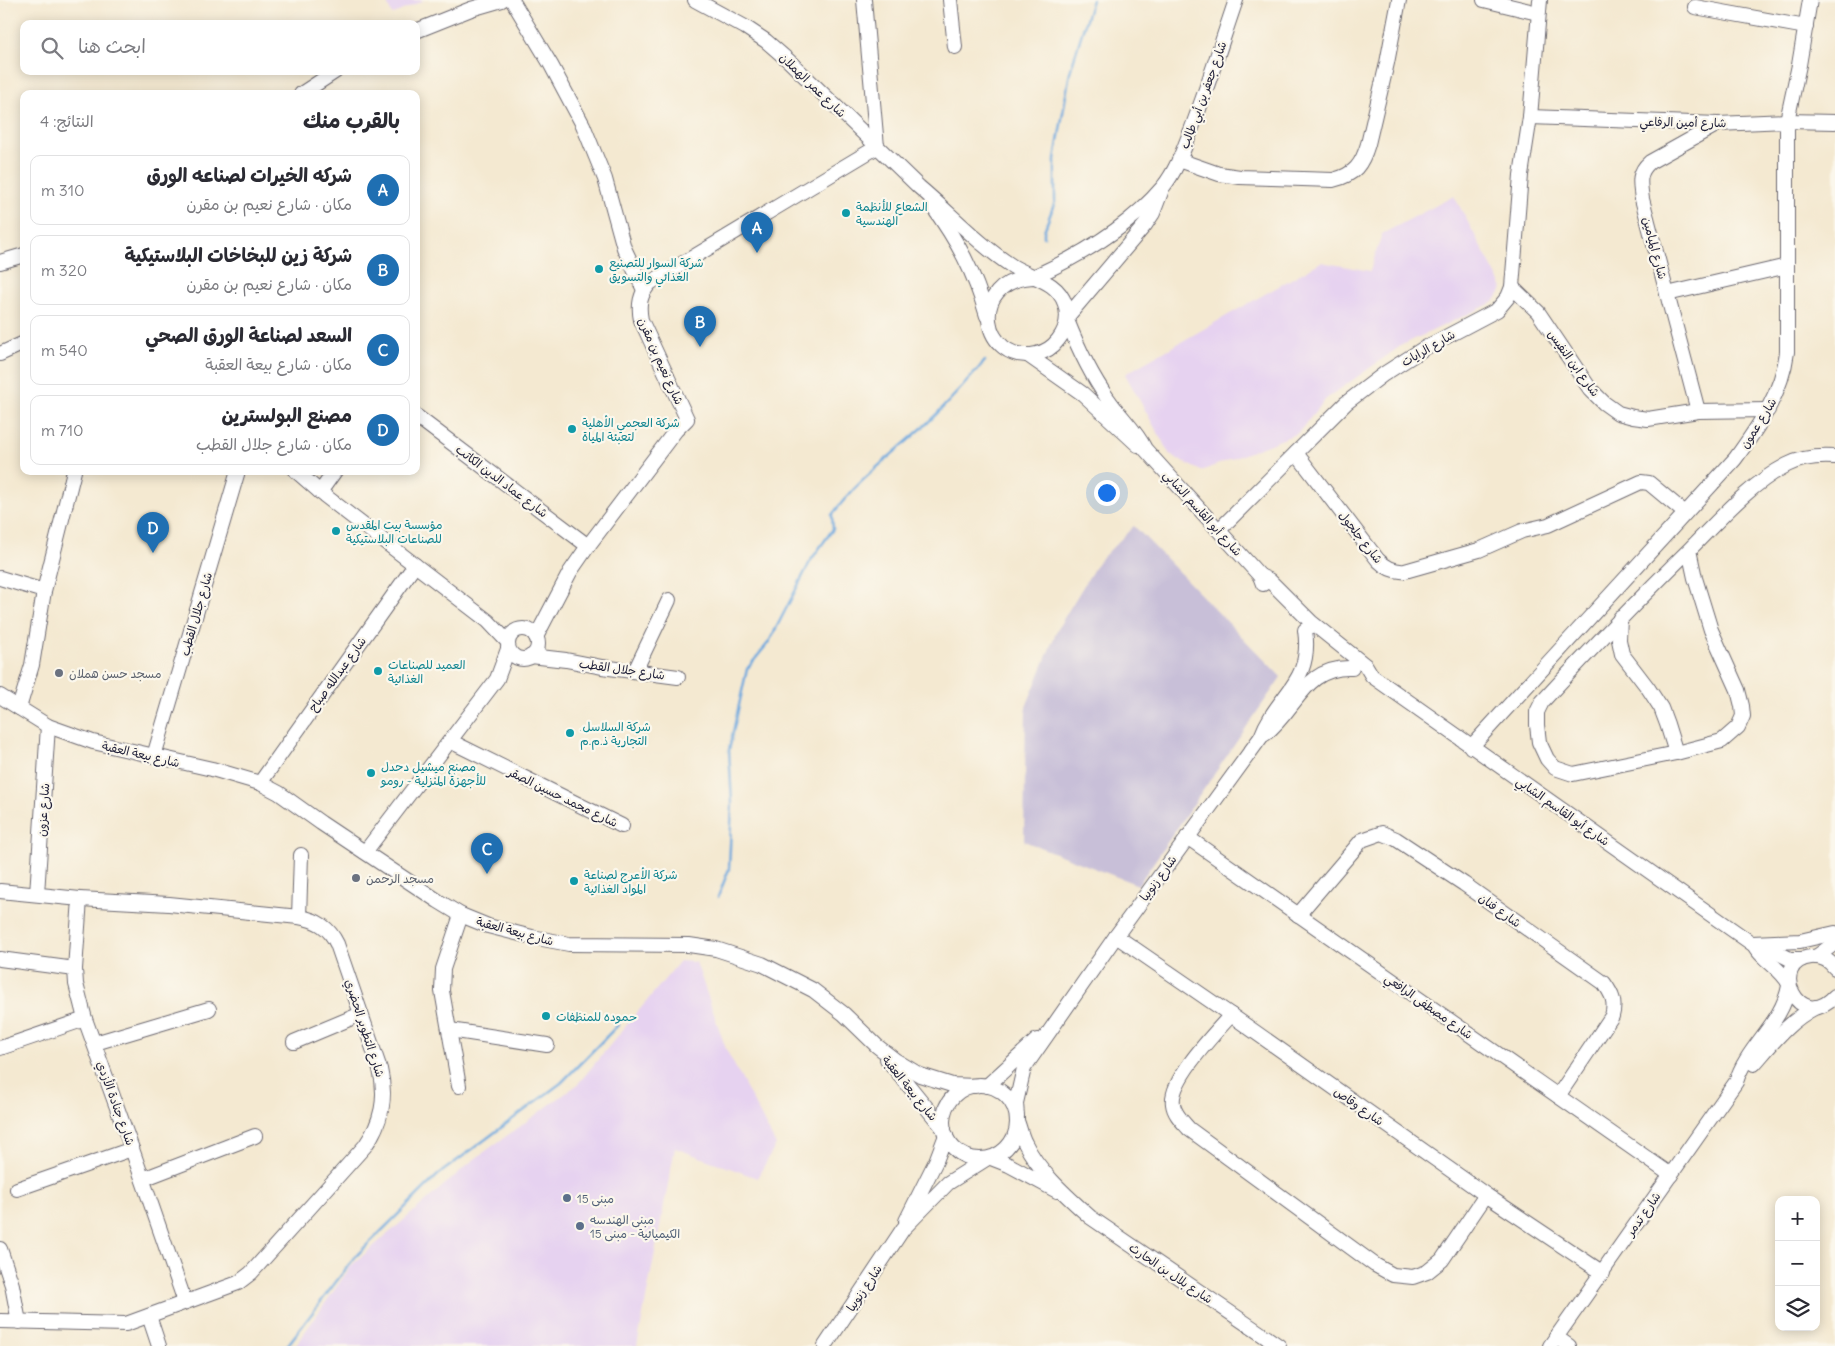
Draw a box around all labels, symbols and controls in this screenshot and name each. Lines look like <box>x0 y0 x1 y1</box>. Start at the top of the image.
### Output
search box <box>20 20 420 75</box>
icon: search <box>38 34 66 62</box>
text: ابحث هنا <box>78 34 146 58</box>
street label: شارع جعفر بن أبي طالب <box>1177 39 1233 152</box>
street label: شارع عمر الهملان <box>775 50 849 122</box>
text: بالقرب منك <box>303 107 400 134</box>
text: النتائج: 4 <box>40 111 94 131</box>
street label: شارع أمين الرفاعي <box>1639 114 1727 134</box>
text: شركه الخيرات لصناعه الورق <box>146 163 352 187</box>
text: 310 m <box>41 180 85 200</box>
text: A <box>378 180 388 200</box>
text: مكان · شارع نعيم بن مقرن <box>186 194 352 214</box>
place label: الشعاع للأنظمة الهندسية <box>856 199 928 228</box>
marker: الشعاع للأنظمة الهندسية <box>840 207 852 219</box>
pin: A <box>741 212 773 253</box>
street label: شارع الميامين <box>1638 215 1671 281</box>
text: شركة زين للبخاخات البلاستيكية <box>124 243 352 267</box>
place label: شركة السوار للتصنيع الغذائي والتسويق <box>609 255 704 288</box>
text: 320 m <box>41 260 87 280</box>
text: B <box>378 260 388 280</box>
marker: شركة السوار للتصنيع الغذائي والتسويق <box>593 263 605 275</box>
text: مكان · شارع نعيم بن مقرن <box>186 274 352 294</box>
pin: B <box>684 306 716 347</box>
street label: شارع نعيم بن مقرن <box>633 315 687 408</box>
text: السعد لصناعة الورق الصحي <box>145 323 352 347</box>
street label: شارع الرايات <box>1398 327 1459 371</box>
street label: شارع ابن النفيس <box>1543 327 1603 401</box>
text: 540 m <box>41 340 88 360</box>
text: C <box>378 340 388 360</box>
text: مكان · شارع بيعة العقبة <box>205 354 352 374</box>
street label: شارع عمون <box>1737 395 1781 452</box>
text: مصنع البولسترين <box>221 403 352 427</box>
place label: شركة العجمي الأهلية لتعبئة المياة <box>582 415 680 445</box>
text: 710 m <box>41 420 84 440</box>
text: D <box>377 420 389 440</box>
marker: شركة العجمي الأهلية لتعبئة المياة <box>566 423 578 435</box>
text: مكان · شارع جلال القطب <box>196 434 352 454</box>
street label: شارع عماد الدين الكاتب <box>452 441 551 522</box>
street label: شارع أبو القاسم الشابي <box>1158 467 1245 562</box>
your location <box>1094 480 1120 506</box>
street label: شارع جلجول <box>1334 508 1386 567</box>
pin: D <box>137 512 169 553</box>
place label: مؤسسة بيت المقدس للصناعات البلاستيكية <box>346 517 443 547</box>
marker: مؤسسة بيت المقدس للصناعات البلاستيكية <box>330 525 342 537</box>
street label: شارع جلال القطب <box>177 570 217 658</box>
street label: شارع عبدالله صباح <box>305 634 371 715</box>
street label: شارع جلال القطب <box>578 656 666 684</box>
place label: العميد للصناعات الغذائية <box>388 657 465 686</box>
marker: العميد للصناعات الغذائية <box>372 665 384 677</box>
place label: مسجد حسن هملان <box>69 666 161 682</box>
marker: مسجد حسن هملان <box>53 667 65 679</box>
place label: .شركة السلاسل التجارية ذ.م.م <box>580 719 651 750</box>
marker: .شركة السلاسل التجارية ذ.م.م <box>564 727 576 739</box>
street label: شارع بيعة العقبة <box>100 738 181 772</box>
place label: مصنع ميشيل دحدل للأجهزة المنزلية - رومو <box>380 759 486 789</box>
street label: شارع محمد حسين الصقر <box>504 764 620 832</box>
marker: مصنع ميشيل دحدل للأجهزة المنزلية - رومو <box>365 767 377 779</box>
street label: شارع أبو القاسم الشابي <box>1511 773 1612 852</box>
street label: شارع عزون <box>34 783 54 837</box>
pin: C <box>471 833 503 874</box>
street label: شارع زنوبيا <box>1136 852 1181 905</box>
place label: شركة الأعرج لصناعة المواد الغذائية <box>584 867 678 896</box>
place label: مسجد الرحمن <box>366 871 434 887</box>
marker: مسجد الرحمن <box>350 872 362 884</box>
marker: شركة الأعرج لصناعة المواد الغذائية <box>568 875 580 887</box>
street label: شارع فنان <box>1475 890 1524 932</box>
street label: شارع بيعة العقبة <box>474 913 555 950</box>
street label: شارع مصطفى الرافعي <box>1380 970 1476 1045</box>
street label: شارع التطوير الحضري <box>340 977 388 1080</box>
place label: حموده للمنظفات <box>556 1009 637 1024</box>
marker: حموده للمنظفات <box>540 1010 552 1022</box>
street label: شارع بيعة العقبة <box>878 1052 941 1125</box>
street label: شارع جنادة الأزدي <box>92 1059 138 1148</box>
street label: شارع وقاص <box>1330 1083 1387 1130</box>
street label: شارع تدمر <box>1622 1189 1665 1241</box>
place label: مبنى 15 <box>577 1191 614 1207</box>
marker: مبنى 15 <box>561 1192 573 1204</box>
map controls <box>1775 1196 1820 1331</box>
button: + <box>1775 1196 1820 1241</box>
place label: مبنى الهندسه الكيميائية - مبنى 15 <box>590 1212 680 1242</box>
marker: مبنى الهندسه الكيميائية - مبنى 15 <box>574 1220 586 1232</box>
street label: شارع بلال بن الحارث <box>1125 1240 1216 1308</box>
button: − <box>1775 1241 1820 1286</box>
street label: شارع زنوبيا <box>843 1262 887 1315</box>
button: layers <box>1775 1286 1820 1331</box>

